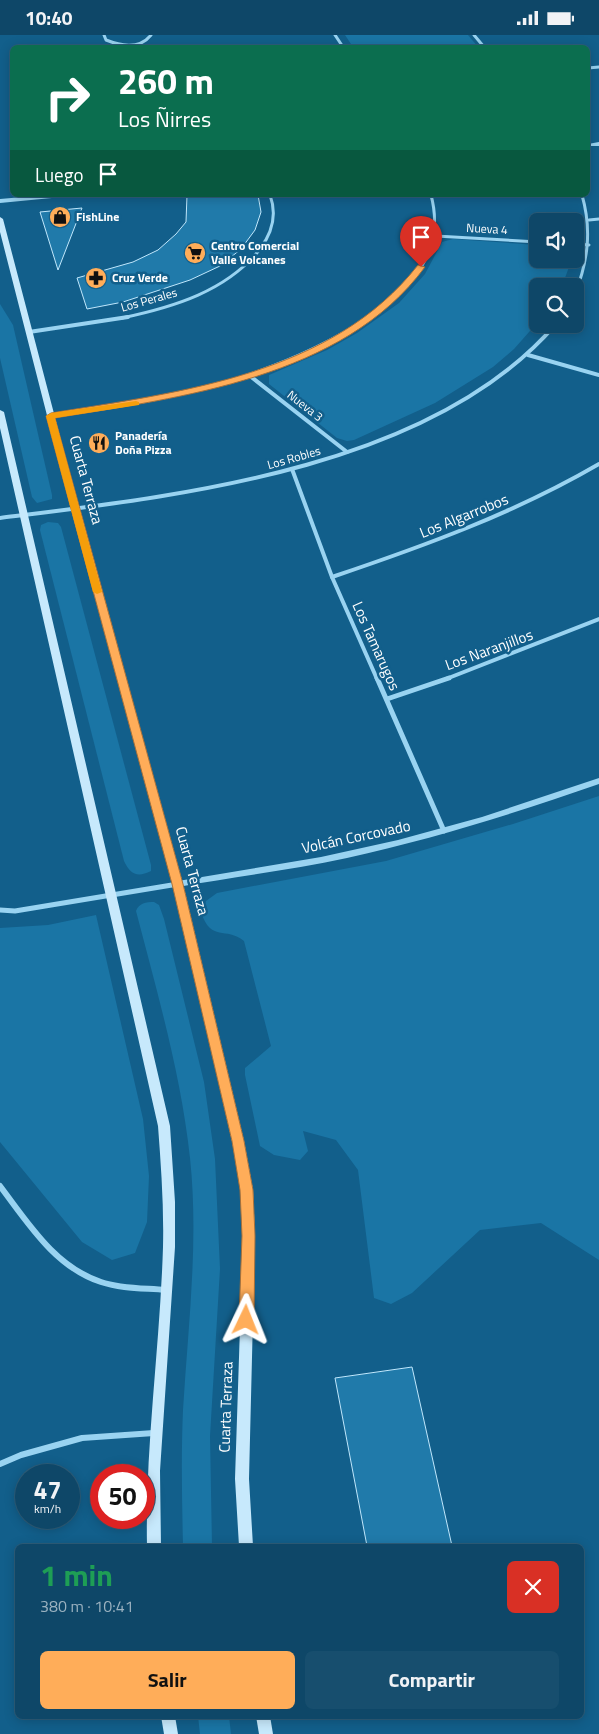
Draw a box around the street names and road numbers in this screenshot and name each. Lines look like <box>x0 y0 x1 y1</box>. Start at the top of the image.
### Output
street label: Nueva 4 <box>466 218 509 239</box>
street label: Los Perales <box>118 282 180 317</box>
street label: Nueva 3 <box>283 385 328 426</box>
street label: Cuarta Terraza <box>64 433 110 527</box>
street label: Los Robles <box>265 441 323 474</box>
street label: Los Algarrobos <box>416 487 512 544</box>
street label: Los Tamarugos <box>347 598 406 694</box>
street label: Los Naranjillos <box>442 623 536 676</box>
street label: Volcán Corcovado <box>299 814 413 859</box>
street label: Cuarta Terraza <box>170 824 216 918</box>
street label: Cuarta Terraza <box>212 1361 239 1453</box>

